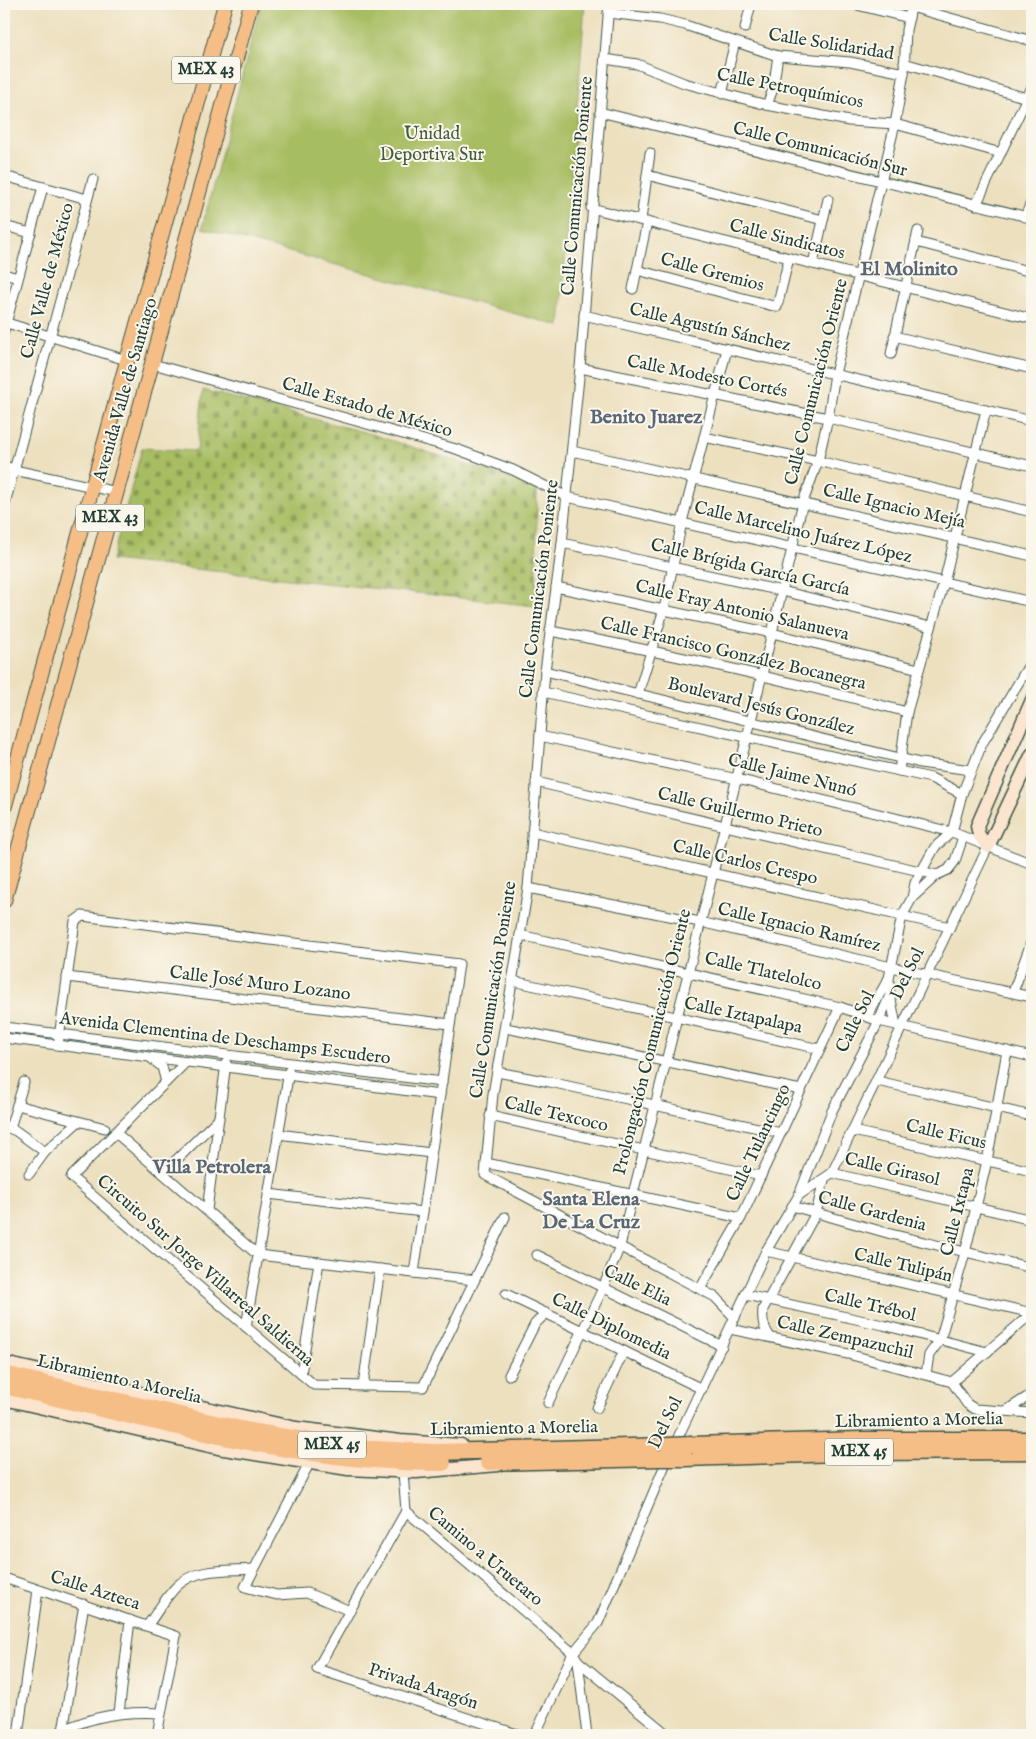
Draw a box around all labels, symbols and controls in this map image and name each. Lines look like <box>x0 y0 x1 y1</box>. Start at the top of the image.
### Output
street label: Calle Solidaridad <box>767 24 896 66</box>
road number: MEX 43 <box>172 56 240 84</box>
street label: Calle Petroquímicos <box>715 63 865 115</box>
street label: Calle Comunicación Poniente <box>557 75 599 297</box>
street label: Calle Comunicación Sur <box>730 117 910 183</box>
park label: Unidad Deportiva Sur <box>380 123 485 167</box>
street label: Calle Valle de México <box>16 200 80 362</box>
street label: Calle Sindicatos <box>727 215 847 265</box>
street label: Calle Gremios <box>658 248 766 298</box>
district label: El Molinito <box>860 257 958 282</box>
street label: Calle Comunicación Oriente <box>780 276 854 488</box>
street label: Avenida Valle de Santiago <box>88 295 163 486</box>
street label: Calle Agustín Sánchez <box>627 298 793 358</box>
street label: Calle Modesto Cortés <box>625 350 789 404</box>
street label: Calle Estado de México <box>279 373 455 443</box>
district label: Benito Juarez <box>590 405 703 430</box>
street label: Calle Comunicación Poniente <box>515 478 565 700</box>
street label: Calle Ignacio Mejía <box>821 479 968 535</box>
street label: Calle Marcelino Juárez López <box>692 497 914 569</box>
road number: MEX 43 <box>76 504 144 532</box>
street label: Calle Brígida García García <box>648 534 852 602</box>
street label: Calle Fray Antonio Salanueva <box>633 575 851 647</box>
street label: Calle Francisco González Bocanegra <box>598 612 868 696</box>
street label: Boulevard Jesús González <box>665 673 857 741</box>
street label: Calle Jaime Nunó <box>725 749 859 803</box>
street label: Calle Guillermo Prieto <box>655 783 825 843</box>
street label: Calle Carlos Crespo <box>670 835 820 891</box>
street label: Calle Comunicación Poniente <box>465 880 523 1100</box>
street label: Calle Ignacio Ramírez <box>715 898 883 958</box>
street label: Prolongación Comunicación Oriente <box>609 907 697 1177</box>
street label: Del Sol <box>886 944 930 1004</box>
street label: Calle Tlatelolco <box>702 947 824 997</box>
street label: Calle José Muro Lozano <box>168 961 352 1007</box>
street label: Calle Sol <box>831 987 881 1057</box>
street label: Calle Iztapalapa <box>682 992 805 1040</box>
street label: Avenida Clementina de Deschamps Escudero <box>57 1007 392 1071</box>
street label: Calle Tulancingo <box>722 1080 796 1206</box>
street label: Calle Texcoco <box>502 1092 610 1138</box>
street label: Calle Ficus <box>903 1115 989 1155</box>
street label: Calle Girasol <box>842 1148 942 1192</box>
district label: Villa Petrolera <box>152 1155 272 1180</box>
street label: Calle Ixtapa <box>936 1165 980 1259</box>
street label: Circuito Sur Jorge Villarreal Saldierna <box>92 1170 319 1372</box>
street label: Calle Gardenia <box>815 1186 929 1238</box>
district label: Santa Elena De La Cruz <box>542 1187 641 1235</box>
street label: Calle Tulipán <box>852 1244 955 1289</box>
street label: Calle Elia <box>599 1260 675 1312</box>
street label: Calle Trébol <box>822 1284 918 1328</box>
street label: Calle Diplomedia <box>547 1288 675 1366</box>
street label: Calle Zempazuchil <box>774 1311 916 1365</box>
street label: Libramiento a Morelia <box>34 1350 204 1410</box>
street label: Del Sol <box>644 1393 688 1453</box>
street label: Libramiento a Morelia <box>835 1408 1003 1434</box>
street label: Libramiento a Morelia <box>430 1416 598 1442</box>
road number: MEX 45 <box>298 1432 366 1458</box>
road number: MEX 45 <box>825 1438 893 1465</box>
street label: Camino a Uruetaro <box>423 1502 548 1612</box>
street label: Calle Azteca <box>47 1566 143 1616</box>
street label: Privada Aragón <box>365 1658 481 1716</box>

